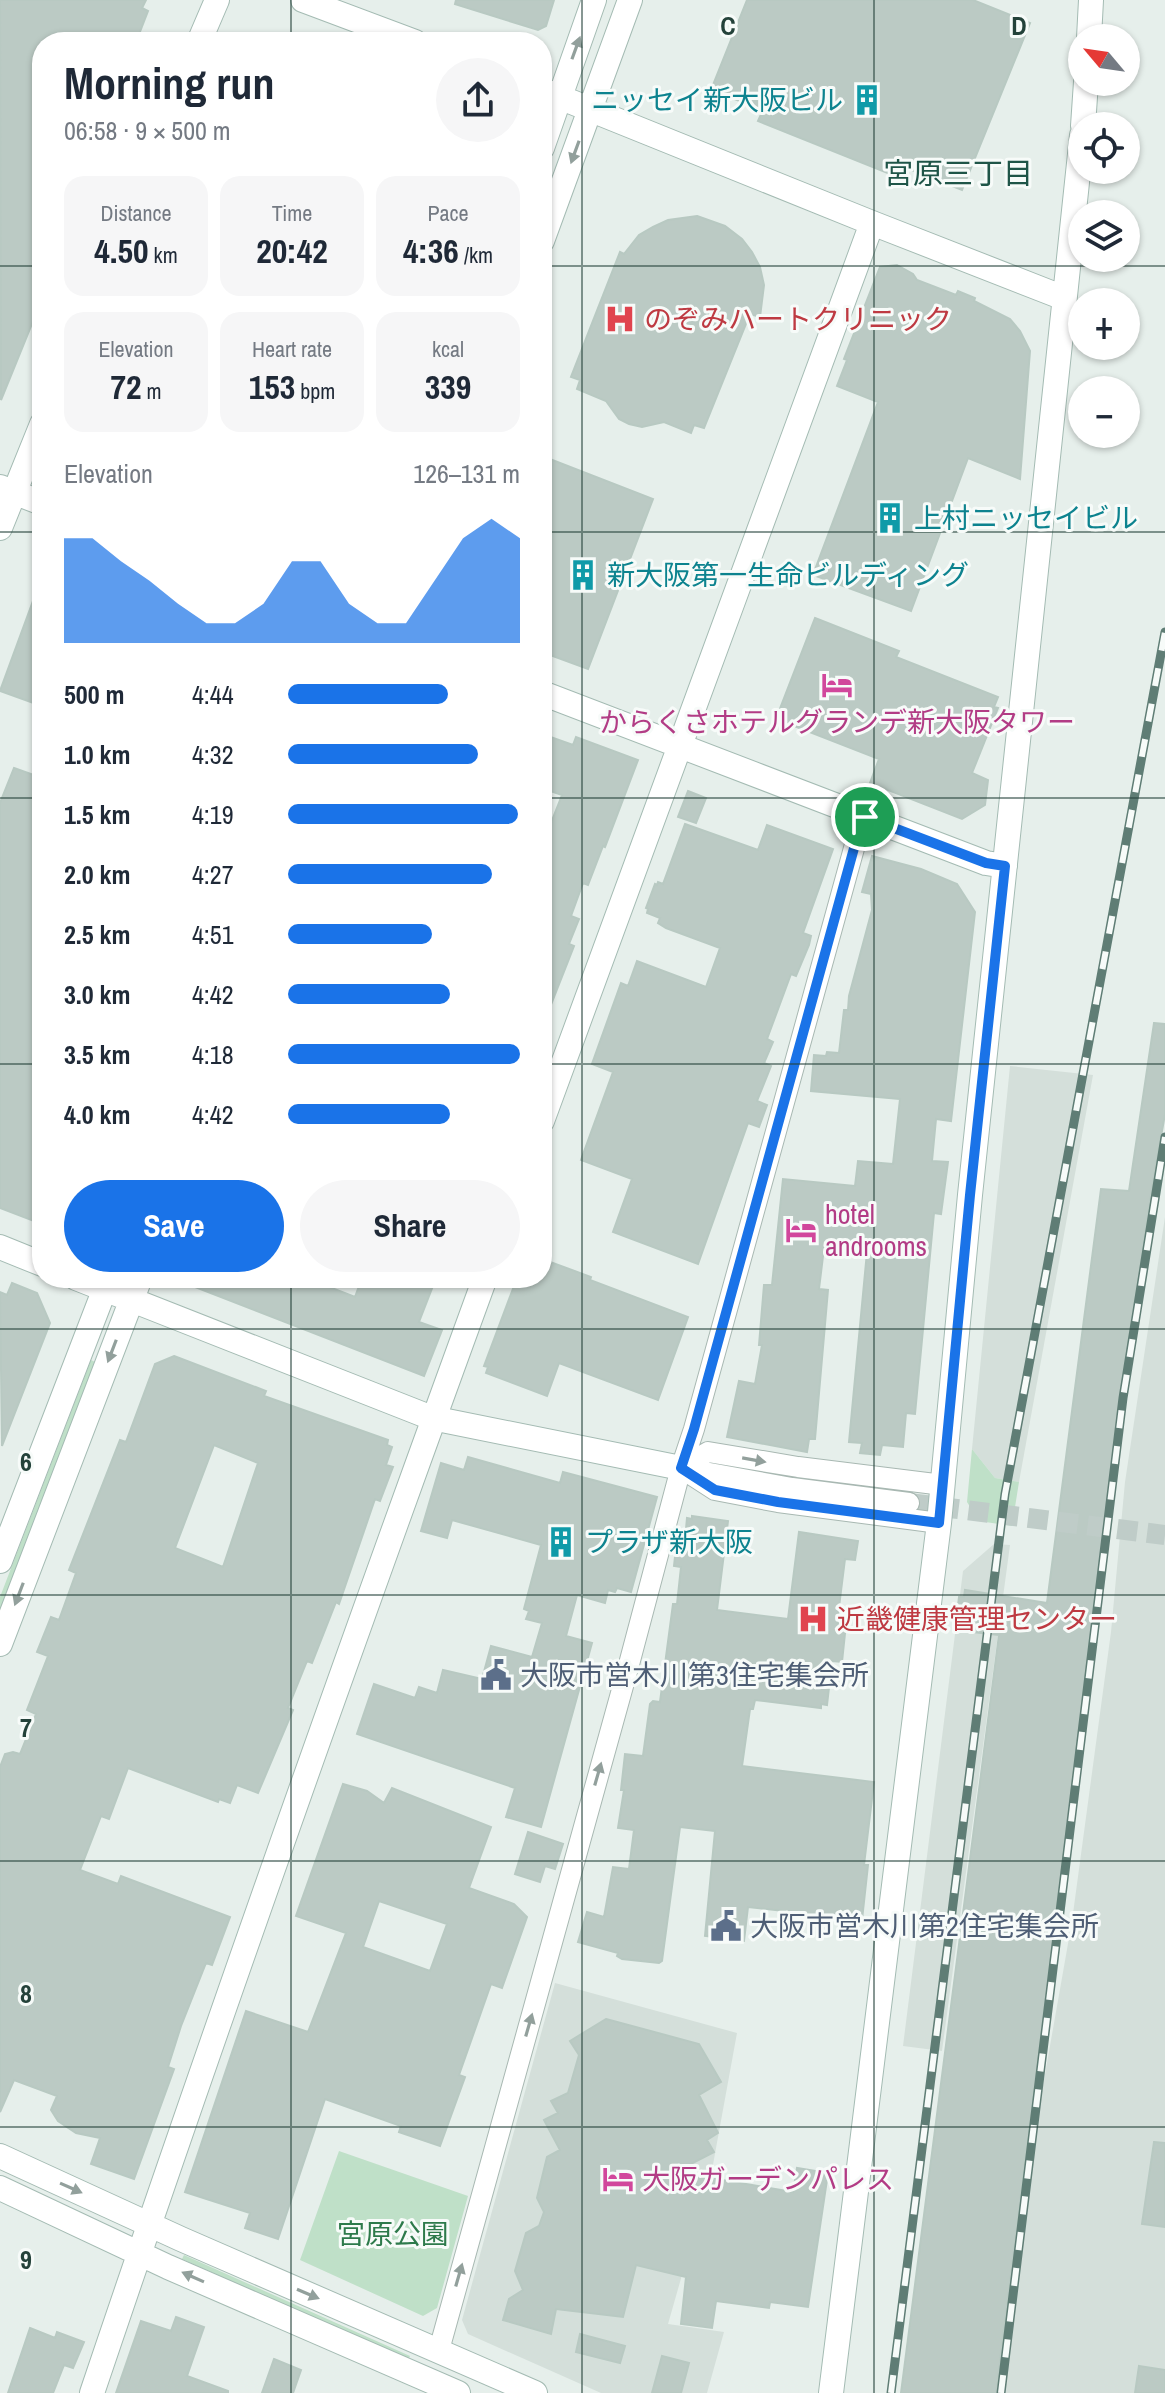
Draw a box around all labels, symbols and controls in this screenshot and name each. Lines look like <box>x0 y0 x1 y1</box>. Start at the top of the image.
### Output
text: C <box>720 8 736 43</box>
text: D <box>1011 8 1027 43</box>
north arrow <box>1068 24 1140 96</box>
map controls <box>1068 24 1140 448</box>
one-way arrow <box>570 36 582 60</box>
text: Morning run <box>64 53 274 113</box>
button: share <box>436 58 520 142</box>
place label: ニッセイ新大阪ビル <box>591 81 843 119</box>
building icon: ニッセイ新大阪ビル <box>850 83 884 117</box>
button: locate <box>1068 112 1140 184</box>
text: 06:58 · 9 × 500 m <box>64 113 231 148</box>
one-way arrow <box>568 141 581 165</box>
district label: 宮原三丁目 <box>883 153 1033 193</box>
text: Distance <box>100 198 172 228</box>
text: Time <box>272 198 312 228</box>
text: Pace <box>427 198 469 228</box>
button: layers <box>1068 200 1140 272</box>
text: 4.50 <box>94 228 149 274</box>
text: 20:42 <box>256 228 328 274</box>
text: 4:36 <box>403 228 459 274</box>
text: km <box>149 240 178 270</box>
text: /km <box>459 240 493 270</box>
button: + <box>1068 288 1140 360</box>
place label: のぞみハートクリニック <box>644 300 952 338</box>
hospital icon: のぞみハートクリニック <box>603 302 637 336</box>
text: Elevation <box>98 334 174 364</box>
text: Heart rate <box>252 334 332 364</box>
text: kcal <box>432 334 464 364</box>
text: 72 <box>110 364 141 410</box>
text: 153 <box>249 364 295 410</box>
text: 339 <box>425 364 471 410</box>
text: m <box>141 376 162 406</box>
text: bpm <box>295 376 335 406</box>
button: − <box>1068 376 1140 448</box>
text: Elevation <box>64 456 153 491</box>
text: 126–131 m <box>413 456 520 491</box>
place label: 上村ニッセイビル <box>914 499 1138 537</box>
building icon: 上村ニッセイビル <box>873 501 907 535</box>
place label: 新大阪第一生命ビルディング <box>607 556 969 594</box>
building icon: 新大阪第一生命ビルディング <box>566 558 600 592</box>
hotel icon: からくさホテルグランデ新大阪タワー <box>820 668 854 702</box>
text: 500 m <box>64 677 124 712</box>
text: 4:44 <box>192 677 234 712</box>
place label: からくさホテルグランデ新大阪タワー <box>599 703 1075 741</box>
text: 1.0 km <box>64 737 130 772</box>
text: 4:32 <box>192 737 234 772</box>
pin <box>831 783 899 851</box>
icon: arrive <box>843 795 887 839</box>
text: 1.5 km <box>64 797 130 832</box>
text: 4:19 <box>192 797 234 832</box>
text: 2.0 km <box>64 857 130 892</box>
text: 4:27 <box>192 857 234 892</box>
text: 2.5 km <box>64 917 130 952</box>
text: 4:51 <box>192 917 234 952</box>
text: 3.0 km <box>64 977 130 1012</box>
text: 4:42 <box>192 977 234 1012</box>
text: 3.5 km <box>64 1037 130 1072</box>
text: 4:18 <box>192 1037 234 1072</box>
text: 4.0 km <box>64 1097 130 1132</box>
text: 4:42 <box>192 1097 234 1132</box>
button: Save <box>64 1180 284 1272</box>
button: Share <box>300 1180 520 1272</box>
place label: hotel androoms <box>825 1195 927 1265</box>
hotel icon: hotel androoms <box>784 1213 818 1247</box>
one-way arrow <box>105 1339 118 1363</box>
text: 6 <box>20 1444 32 1479</box>
one-way arrow <box>741 1454 766 1466</box>
place label: プラザ新大阪 <box>585 1523 753 1561</box>
building icon: プラザ新大阪 <box>544 1525 578 1559</box>
one-way arrow <box>12 1582 25 1606</box>
place label: 近畿健康管理センター <box>837 1600 1117 1638</box>
hospital icon: 近畿健康管理センター <box>796 1602 830 1636</box>
place label: 大阪市営木川第3住宅集会所 <box>520 1656 869 1694</box>
public building icon: 大阪市営木川第3住宅集会所 <box>479 1658 513 1692</box>
text: 7 <box>20 1710 32 1745</box>
one-way arrow <box>593 1762 605 1787</box>
place label: 大阪市営木川第2住宅集会所 <box>750 1907 1099 1945</box>
public building icon: 大阪市営木川第2住宅集会所 <box>709 1909 743 1943</box>
text: 8 <box>20 1976 32 2011</box>
one-way arrow <box>523 2012 536 2036</box>
place label: 大阪ガーデンパレス <box>642 2160 894 2198</box>
hotel icon: 大阪ガーデンパレス <box>601 2162 635 2196</box>
one-way arrow <box>59 2181 83 2195</box>
park label: 宮原公園 <box>337 2215 449 2253</box>
text: 9 <box>20 2242 32 2277</box>
one-way arrow <box>454 2263 466 2288</box>
one-way arrow <box>181 2271 204 2284</box>
one-way arrow <box>297 2287 320 2301</box>

